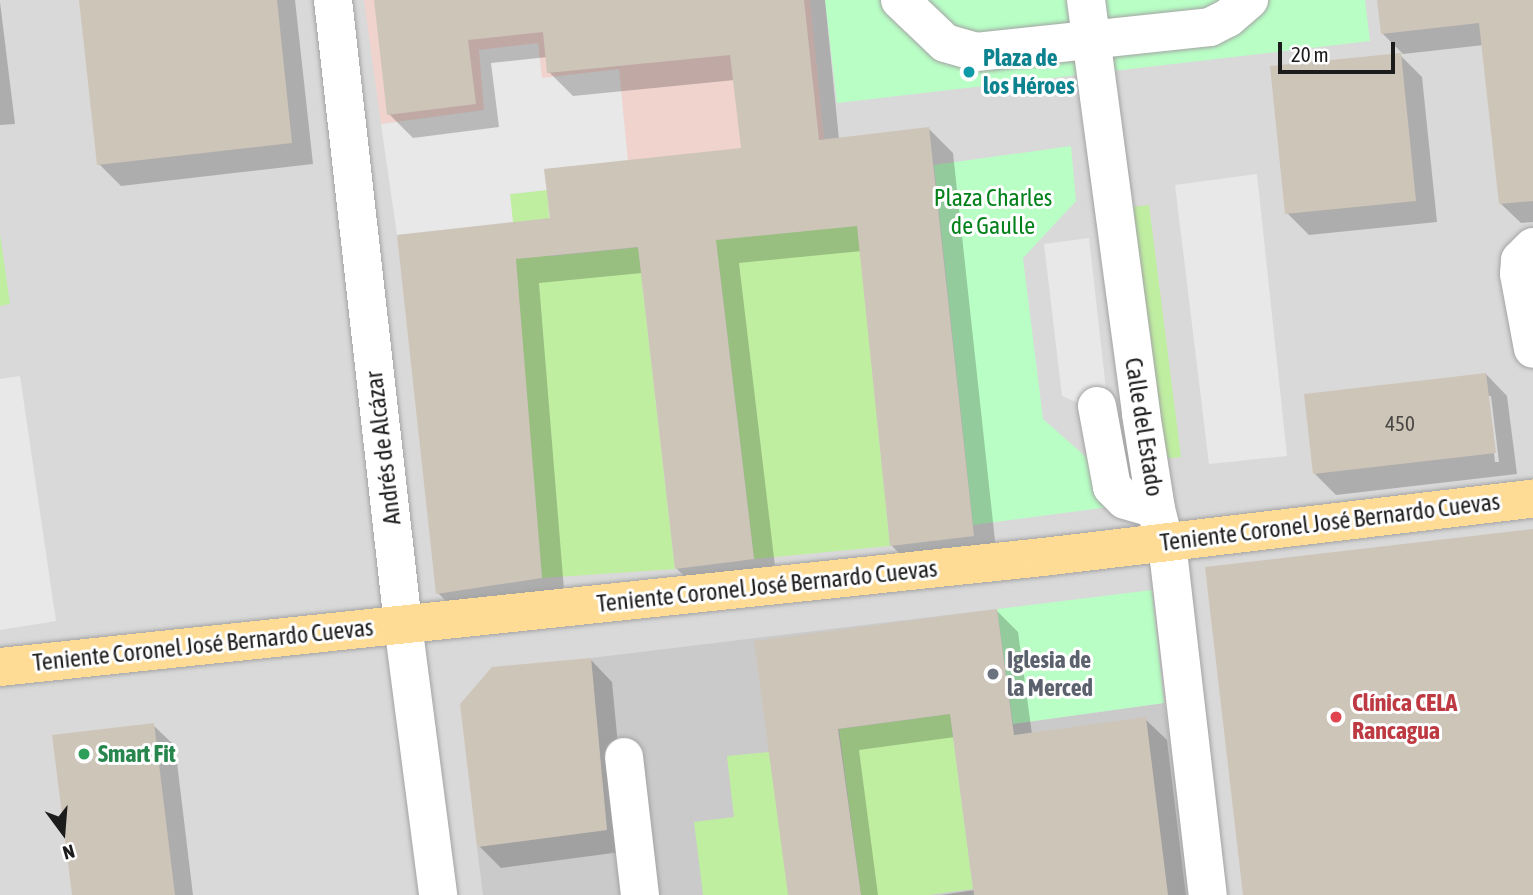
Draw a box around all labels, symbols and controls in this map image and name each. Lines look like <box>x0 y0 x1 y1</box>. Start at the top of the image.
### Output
scale bar <box>1281 28 1398 72</box>
text: 20 m <box>1291 42 1329 66</box>
place label: Plaza de los Héroes <box>983 44 1075 100</box>
marker: Plaza de los Héroes <box>961 64 977 80</box>
park label: Plaza Charles de Gaulle <box>934 184 1052 240</box>
street label: Calle del Estado <box>1119 356 1169 498</box>
street label: Andrés de Alcázar <box>359 369 407 527</box>
house number: 450 <box>1385 410 1415 436</box>
street label: Teniente Coronel José Bernardo Cuevas <box>1158 487 1502 557</box>
street label: Teniente Coronel José Bernardo Cuevas <box>595 554 939 618</box>
street label: Teniente Coronel José Bernardo Cuevas <box>31 613 375 677</box>
place label: Iglesia de la Merced <box>1007 646 1093 702</box>
marker: Iglesia de la Merced <box>985 666 1001 682</box>
place label: Clínica CELA Rancagua <box>1352 689 1457 745</box>
marker: Clínica CELA Rancagua <box>1326 707 1346 727</box>
place label: Smart Fit <box>98 740 176 768</box>
marker: Smart Fit <box>76 746 92 762</box>
north arrow <box>28 797 98 867</box>
text: N <box>60 840 77 864</box>

